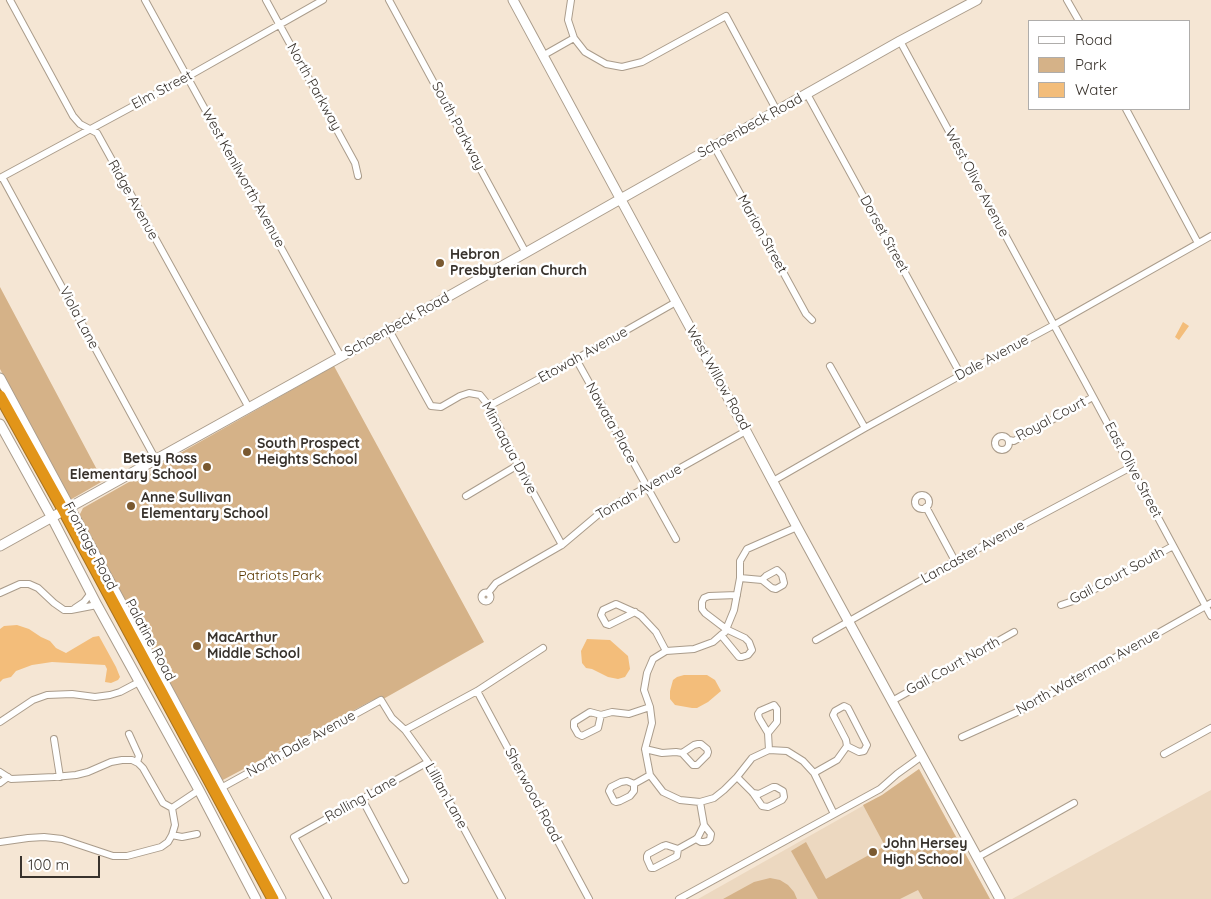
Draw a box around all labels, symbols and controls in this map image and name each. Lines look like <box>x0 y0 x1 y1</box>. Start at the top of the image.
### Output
legend <box>1028 20 1191 110</box>
text: Road <box>1075 30 1112 49</box>
street label: North Parkway <box>283 40 345 134</box>
text: Park <box>1075 55 1107 74</box>
street label: Elm Street <box>129 67 195 113</box>
street label: South Parkway <box>428 79 488 173</box>
text: Water <box>1075 80 1118 99</box>
street label: Schoenbeck Road <box>695 90 805 162</box>
street label: West Kenilworth Avenue <box>198 106 288 250</box>
street label: West Olive Avenue <box>941 126 1013 240</box>
street label: Ridge Avenue <box>104 157 162 243</box>
street label: Marion Street <box>734 192 790 276</box>
street label: Dorset Street <box>856 193 912 275</box>
place label: Hebron Presbyterian Church <box>450 247 587 280</box>
marker: Hebron Presbyterian Church <box>434 257 446 269</box>
street label: Viola Lane <box>56 284 102 352</box>
street label: Schoenbeck Road <box>342 289 452 361</box>
street label: Etowah Avenue <box>535 323 631 387</box>
street label: West Willow Road <box>682 323 754 433</box>
street label: Dale Avenue <box>952 332 1032 384</box>
street label: Nawata Place <box>582 380 640 466</box>
street label: Royal Court <box>1013 394 1089 444</box>
street label: Minnaqua Drive <box>478 399 540 497</box>
street label: East Olive Street <box>1101 419 1165 521</box>
place label: South Prospect Heights School <box>257 436 360 468</box>
marker: South Prospect Heights School <box>241 446 253 458</box>
place label: Betsy Ross Elementary School <box>70 451 197 484</box>
marker: Betsy Ross Elementary School <box>201 461 213 473</box>
street label: Tomah Avenue <box>593 461 685 523</box>
place label: Anne Sullivan Elementary School <box>141 490 268 522</box>
street label: Frontage Road <box>60 499 120 593</box>
marker: Anne Sullivan Elementary School <box>125 500 137 512</box>
street label: Lancaster Avenue <box>918 517 1028 587</box>
street label: Gail Court South <box>1067 544 1167 608</box>
park label: Patriots Park <box>238 568 322 584</box>
street label: Palatine Road <box>121 596 179 684</box>
street label: North Waterman Avenue <box>1013 626 1163 718</box>
place label: MacArthur Middle School <box>207 630 300 662</box>
street label: Gail Court North <box>903 633 1003 699</box>
marker: MacArthur Middle School <box>191 640 203 652</box>
street label: North Dale Avenue <box>244 707 358 781</box>
street label: Sherwood Road <box>501 745 565 845</box>
street label: Lillian Lane <box>421 760 471 832</box>
street label: Rolling Lane <box>322 772 400 826</box>
place label: John Hersey High School <box>883 836 967 869</box>
scale bar <box>22 846 102 878</box>
marker: John Hersey High School <box>867 846 879 858</box>
text: 100 m <box>28 855 69 874</box>

